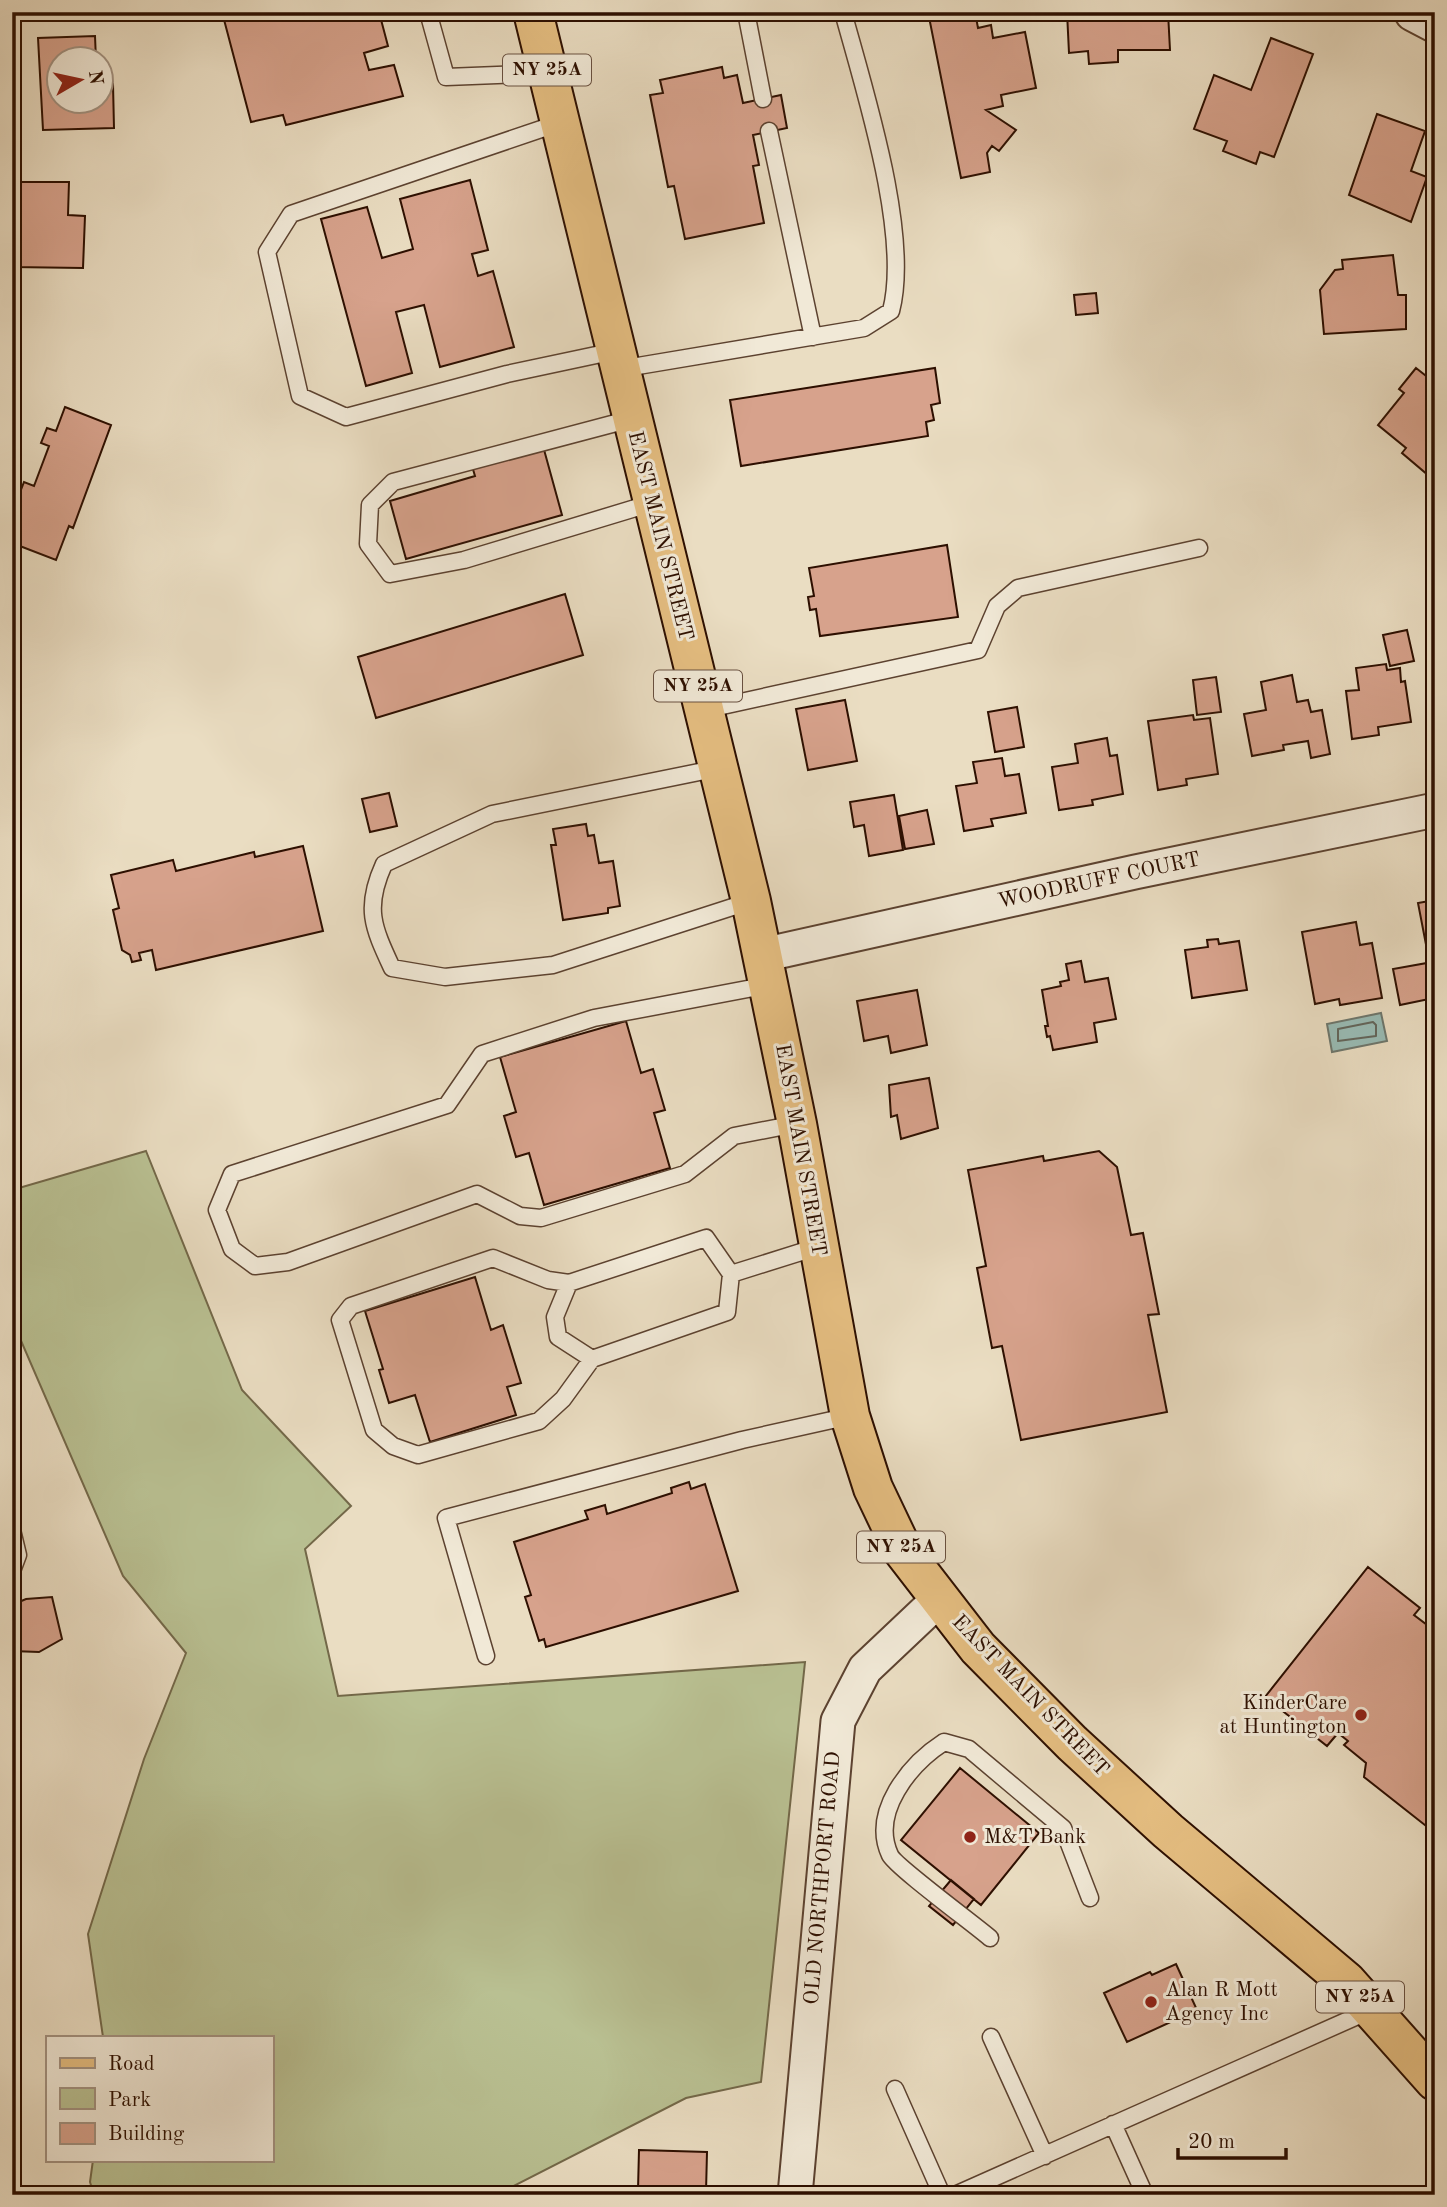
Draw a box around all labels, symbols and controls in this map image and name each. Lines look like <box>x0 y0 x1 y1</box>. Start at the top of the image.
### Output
north arrow <box>46 46 116 116</box>
road number: NY 25A <box>503 54 591 86</box>
text: N <box>84 69 105 87</box>
street label: EAST MAIN STREET <box>624 429 696 643</box>
road number: NY 25A <box>654 670 742 702</box>
street label: WOODRUFF COURT <box>996 849 1202 913</box>
street label: EAST MAIN STREET <box>771 1042 829 1258</box>
road number: NY 25A <box>857 1532 945 1562</box>
street label: EAST MAIN STREET <box>948 1611 1112 1781</box>
place label: KinderCare at Huntington <box>1219 1693 1347 1738</box>
marker: KinderCare at Huntington <box>1353 1707 1369 1723</box>
street label: OLD NORTHPORT ROAD <box>801 1750 845 2006</box>
place label: M&T Bank <box>984 1827 1086 1848</box>
marker: M&T Bank <box>962 1829 978 1845</box>
place label: Alan R Mott Agency Inc <box>1165 1980 1278 2025</box>
road number: NY 25A <box>1316 1982 1404 2012</box>
marker: Alan R Mott Agency Inc <box>1143 1994 1159 2010</box>
legend <box>46 2036 273 2162</box>
text: Road <box>108 2054 155 2075</box>
text: Park <box>108 2090 151 2111</box>
scale bar <box>1178 2116 1286 2160</box>
text: Building <box>108 2124 185 2145</box>
text: 20 m <box>1188 2132 1235 2153</box>

